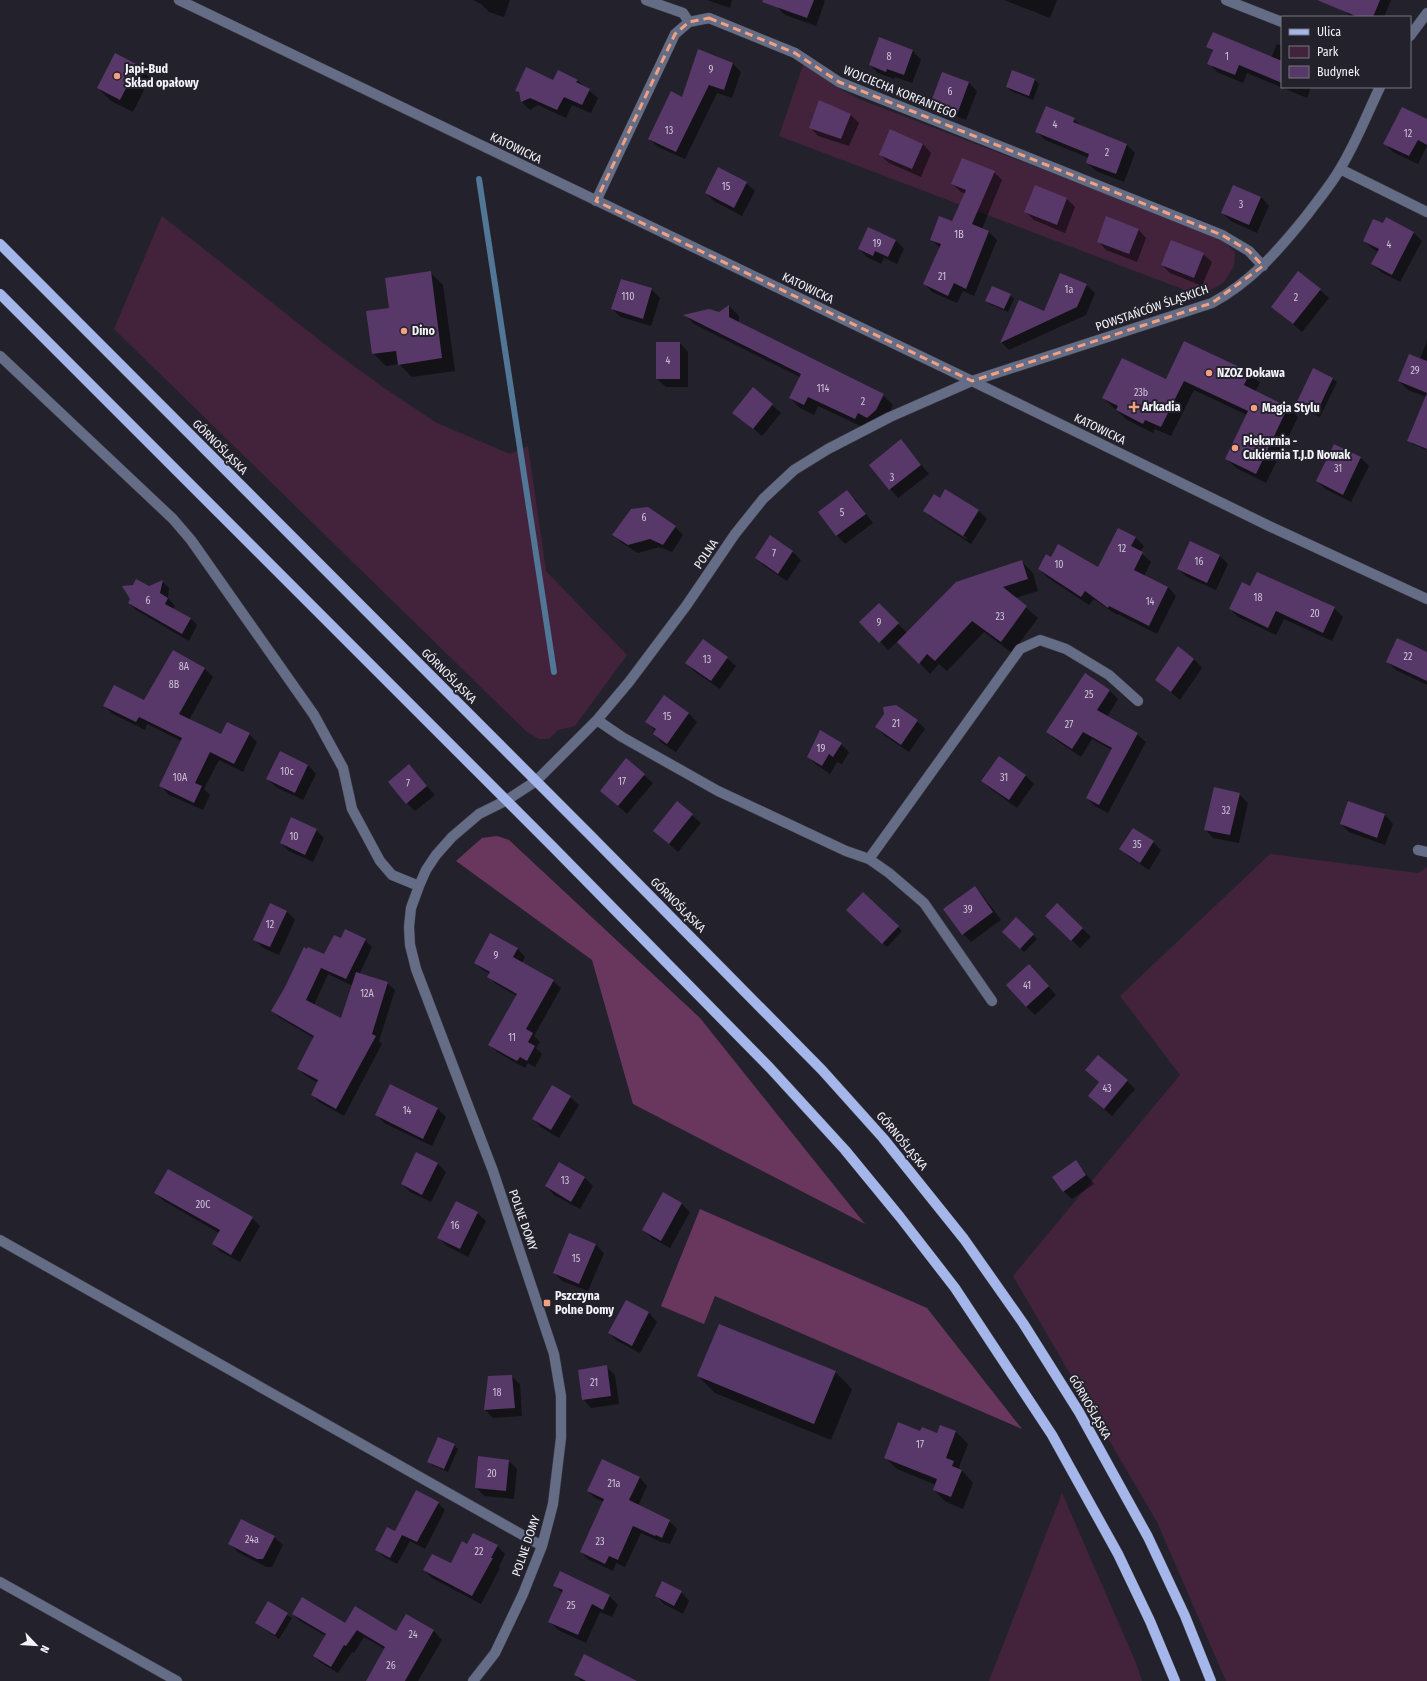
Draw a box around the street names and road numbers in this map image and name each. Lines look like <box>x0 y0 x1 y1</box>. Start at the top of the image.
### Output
street label: WOJCIECHA KORFANTEGO <box>841 63 959 121</box>
street label: KATOWICKA <box>488 130 545 167</box>
street label: KATOWICKA <box>780 270 837 307</box>
street label: POWSTAŃCÓW ŚLĄSKICH <box>1093 281 1210 334</box>
street label: KATOWICKA <box>1072 411 1129 448</box>
street label: GÓRNOŚLĄSKA <box>190 416 252 478</box>
street label: POLNA <box>691 536 721 571</box>
street label: GÓRNOŚLĄSKA <box>419 645 481 707</box>
street label: GÓRNOŚLĄSKA <box>648 874 710 936</box>
street label: GÓRNOŚLĄSKA <box>874 1108 932 1174</box>
street label: POLNE DOMY <box>506 1188 540 1252</box>
street label: GÓRNOŚLĄSKA <box>1066 1372 1115 1442</box>
street label: POLNE DOMY <box>509 1514 543 1578</box>

